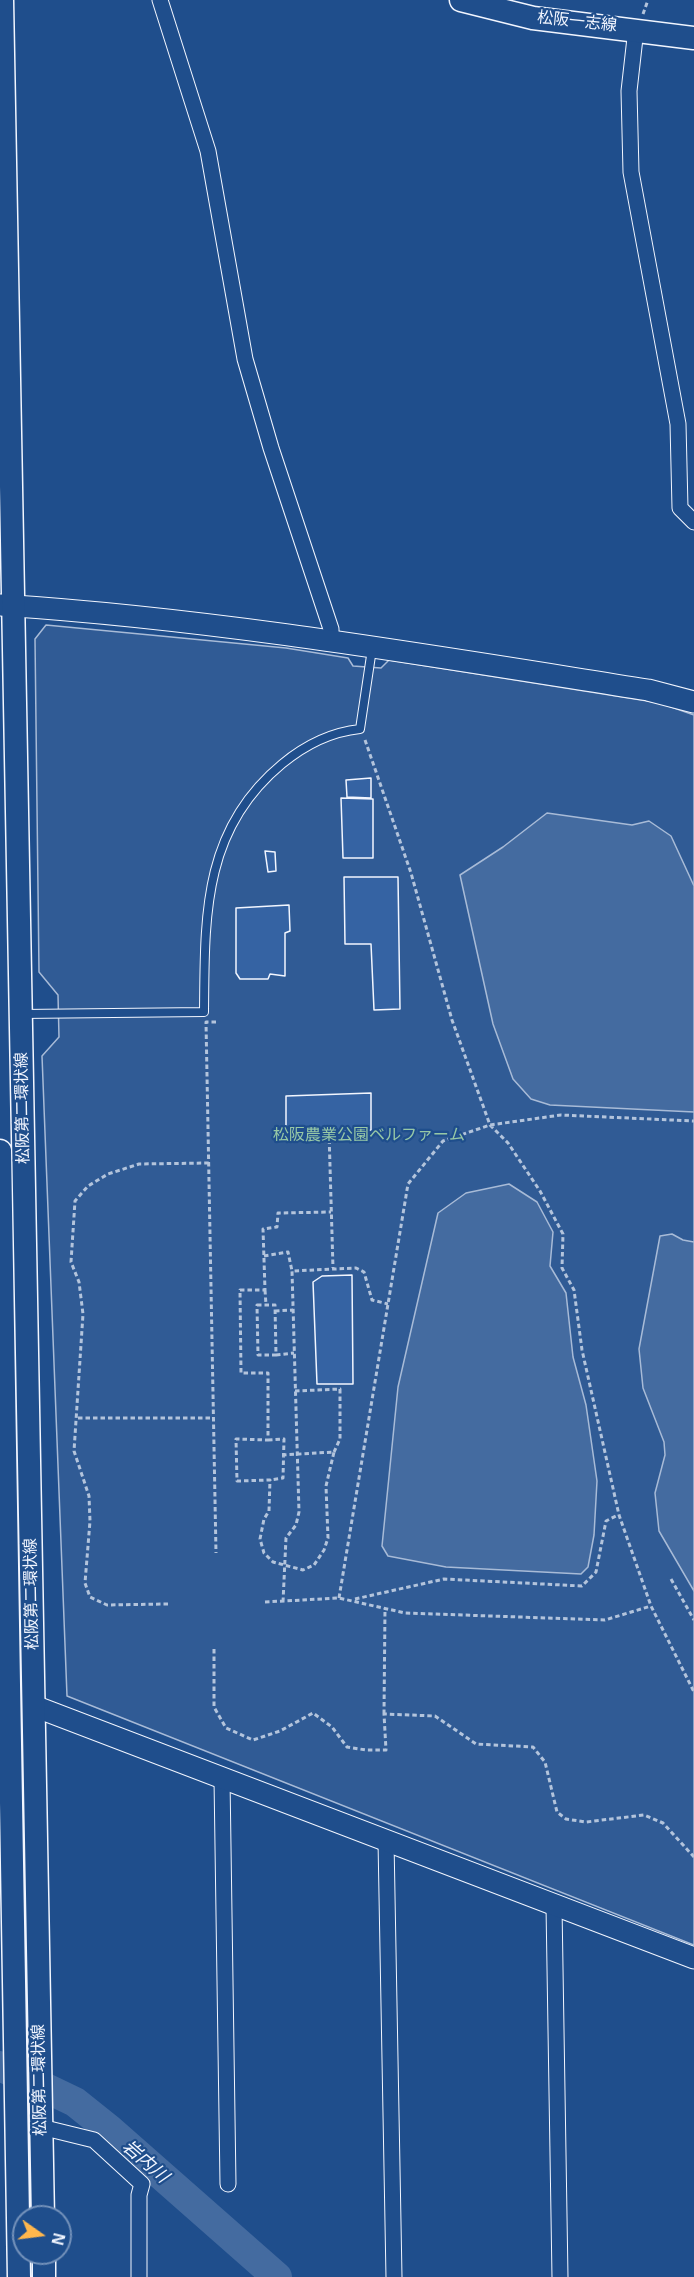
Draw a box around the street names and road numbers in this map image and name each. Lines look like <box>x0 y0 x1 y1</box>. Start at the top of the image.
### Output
street label: 松阪一志線 <box>536 8 618 36</box>
street label: 松阪第二環状線 <box>12 1052 34 1164</box>
street label: 松阪第二環状線 <box>21 1538 43 1650</box>
street label: 松阪第二環状線 <box>29 2024 51 2136</box>

